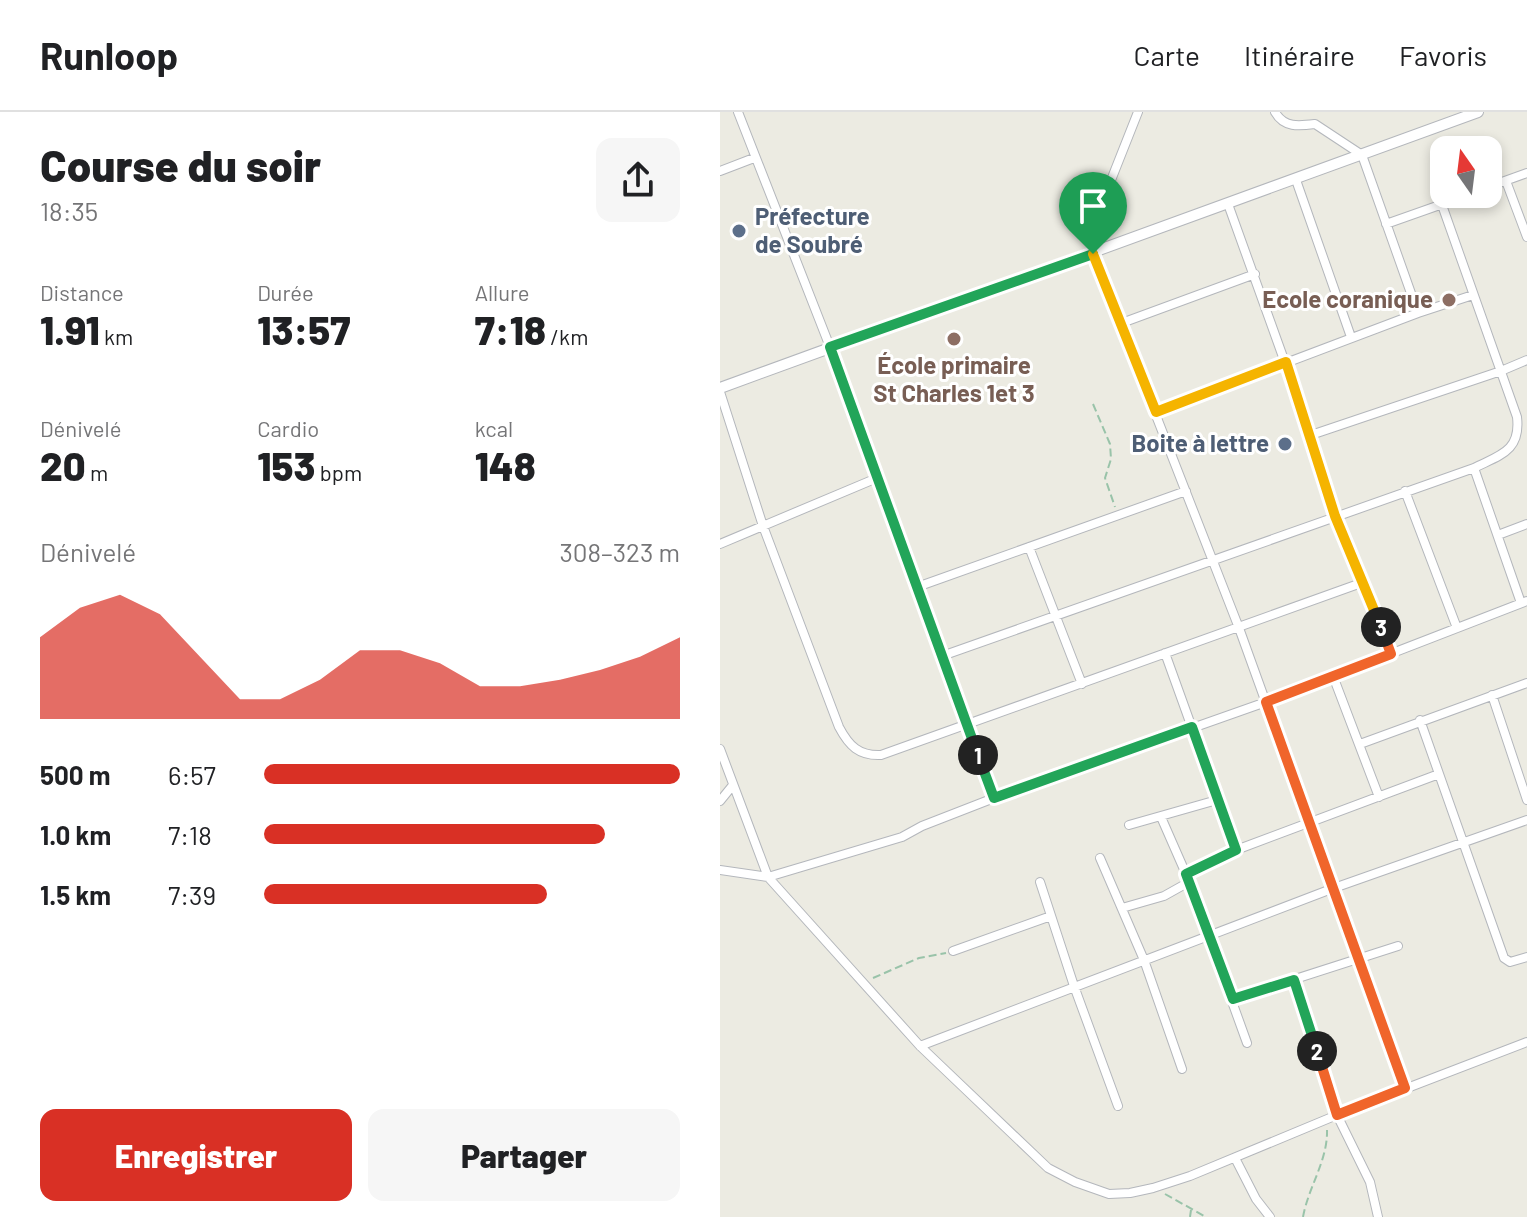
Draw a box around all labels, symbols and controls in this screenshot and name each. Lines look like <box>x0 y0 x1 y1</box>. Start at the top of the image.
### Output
text: Runloop <box>40 32 178 78</box>
text: Carte <box>1134 38 1200 72</box>
text: Itinéraire <box>1244 38 1355 72</box>
text: Favoris <box>1399 38 1487 72</box>
north arrow <box>1430 136 1502 208</box>
map controls <box>1430 136 1502 208</box>
text: Course du soir <box>40 138 321 191</box>
button: share <box>596 138 680 222</box>
pin <box>1059 172 1127 254</box>
icon: arrive <box>1071 184 1115 228</box>
text: 18:35 <box>40 195 98 226</box>
place label: Préfecture de Soubré <box>755 201 870 258</box>
marker: Préfecture de Soubré <box>730 222 748 240</box>
text: Distance <box>40 279 124 305</box>
text: Durée <box>257 279 314 305</box>
text: Allure <box>475 279 530 305</box>
place label: Ecole coranique <box>1262 284 1433 313</box>
marker: Ecole coranique <box>1440 291 1458 309</box>
text: 1.91 <box>40 305 100 353</box>
text: 13:57 <box>257 305 350 353</box>
text: 7:18 <box>475 305 546 353</box>
text: km <box>100 323 133 349</box>
text: /km <box>546 323 588 349</box>
marker: École primaire St Charles 1et 3 <box>945 330 963 348</box>
place label: École primaire St Charles 1et 3 <box>873 350 1035 407</box>
text: Dénivelé <box>40 415 121 441</box>
text: Cardio <box>257 415 319 441</box>
text: kcal <box>475 415 513 441</box>
place label: Boite à lettre <box>1131 428 1269 457</box>
marker: Boite à lettre <box>1276 435 1294 453</box>
text: 20 <box>40 441 86 489</box>
text: 153 <box>257 441 315 489</box>
text: 148 <box>475 441 536 489</box>
text: m <box>86 459 108 485</box>
text: bpm <box>315 459 362 485</box>
text: Dénivelé <box>40 536 136 567</box>
text: 308–323 m <box>559 536 680 567</box>
pin: 3 <box>1361 607 1401 647</box>
text: 3 <box>1375 614 1387 640</box>
pin: 1 <box>958 735 998 775</box>
text: 1 <box>974 742 982 768</box>
text: 500 m <box>40 759 111 790</box>
text: 6:57 <box>168 759 216 790</box>
text: 1.0 km <box>40 819 111 850</box>
text: 7:18 <box>168 819 212 850</box>
text: 1.5 km <box>40 879 111 910</box>
text: 7:39 <box>168 879 216 910</box>
pin: 2 <box>1297 1031 1337 1071</box>
text: 2 <box>1311 1038 1323 1064</box>
button: Enregistrer <box>40 1109 352 1201</box>
button: Partager <box>368 1109 680 1201</box>

